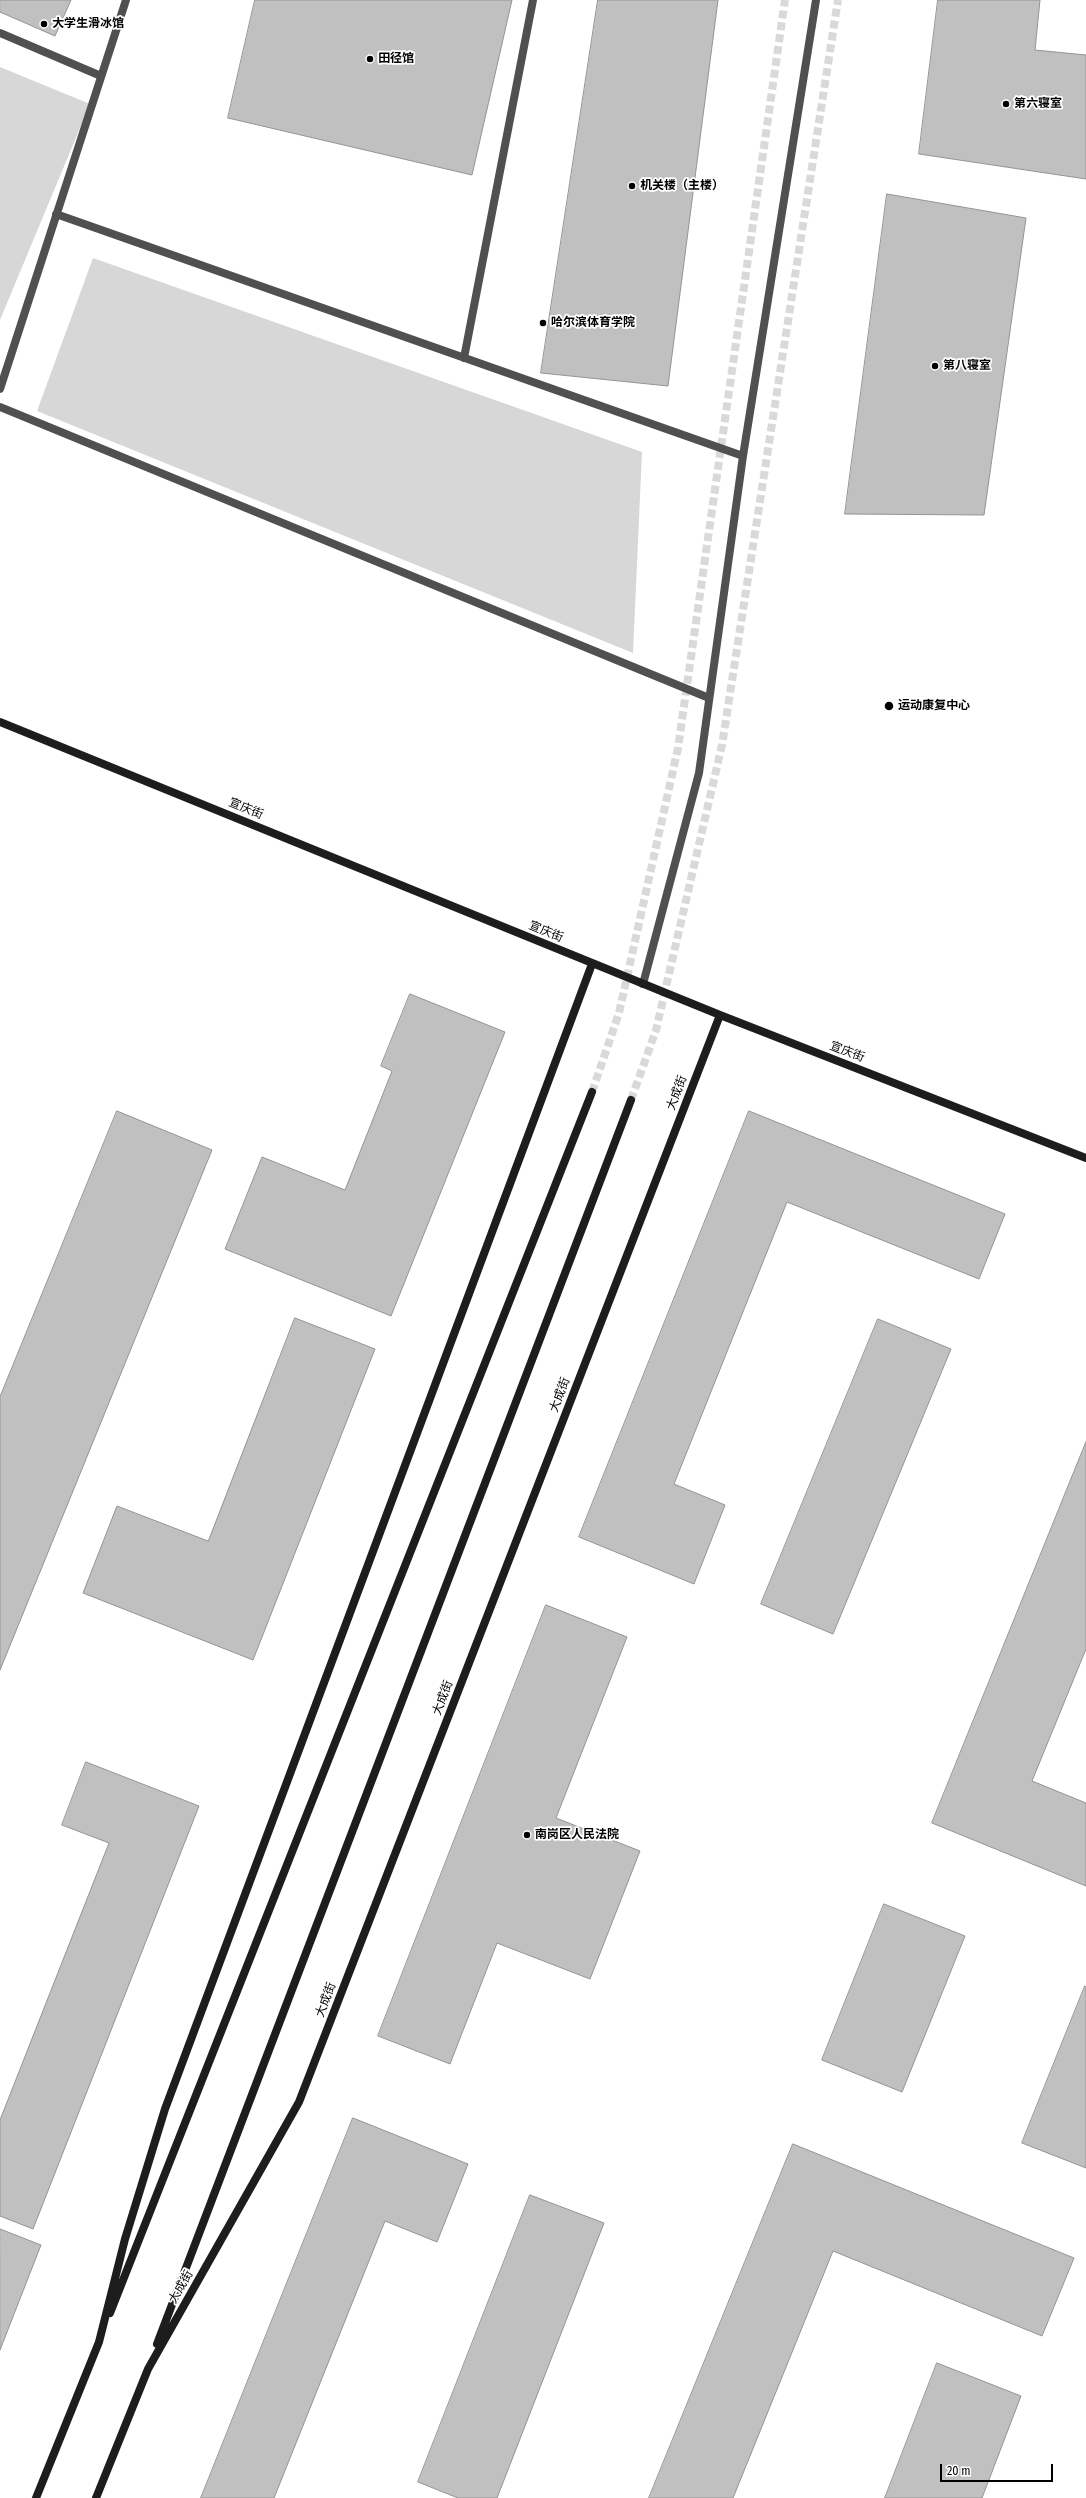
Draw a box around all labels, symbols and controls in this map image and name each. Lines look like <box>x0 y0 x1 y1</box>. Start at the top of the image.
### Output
place label: 大学生滑冰馆 <box>52 17 124 31</box>
marker: 大学生滑冰馆 <box>39 19 49 29</box>
place label: 田径馆 <box>378 52 414 66</box>
marker: 田径馆 <box>365 54 375 64</box>
place label: 第六寝室 <box>1014 97 1062 111</box>
marker: 第六寝室 <box>1001 99 1011 109</box>
place label: 机关楼（主楼） <box>640 179 724 193</box>
marker: 机关楼（主楼） <box>627 181 637 191</box>
place label: 哈尔滨体育学院 <box>551 316 635 330</box>
marker: 哈尔滨体育学院 <box>538 318 548 328</box>
place label: 第八寝室 <box>943 359 991 373</box>
marker: 第八寝室 <box>930 361 940 371</box>
place label: 运动康复中心 <box>898 699 970 713</box>
marker: 运动康复中心 <box>883 700 895 712</box>
street label: 宣庆街 <box>227 796 265 822</box>
street label: 宣庆街 <box>527 919 565 945</box>
street label: 宣庆街 <box>828 1039 866 1065</box>
street label: 大成街 <box>664 1074 690 1112</box>
street label: 大成街 <box>547 1376 573 1414</box>
street label: 大成街 <box>430 1679 456 1717</box>
place label: 南岗区人民法院 <box>535 1828 619 1842</box>
marker: 南岗区人民法院 <box>522 1830 532 1840</box>
street label: 大成街 <box>313 1981 339 2019</box>
street label: 大成街 <box>166 2268 196 2306</box>
scale bar <box>942 2456 1055 2482</box>
text: 20 m <box>947 2464 971 2478</box>

